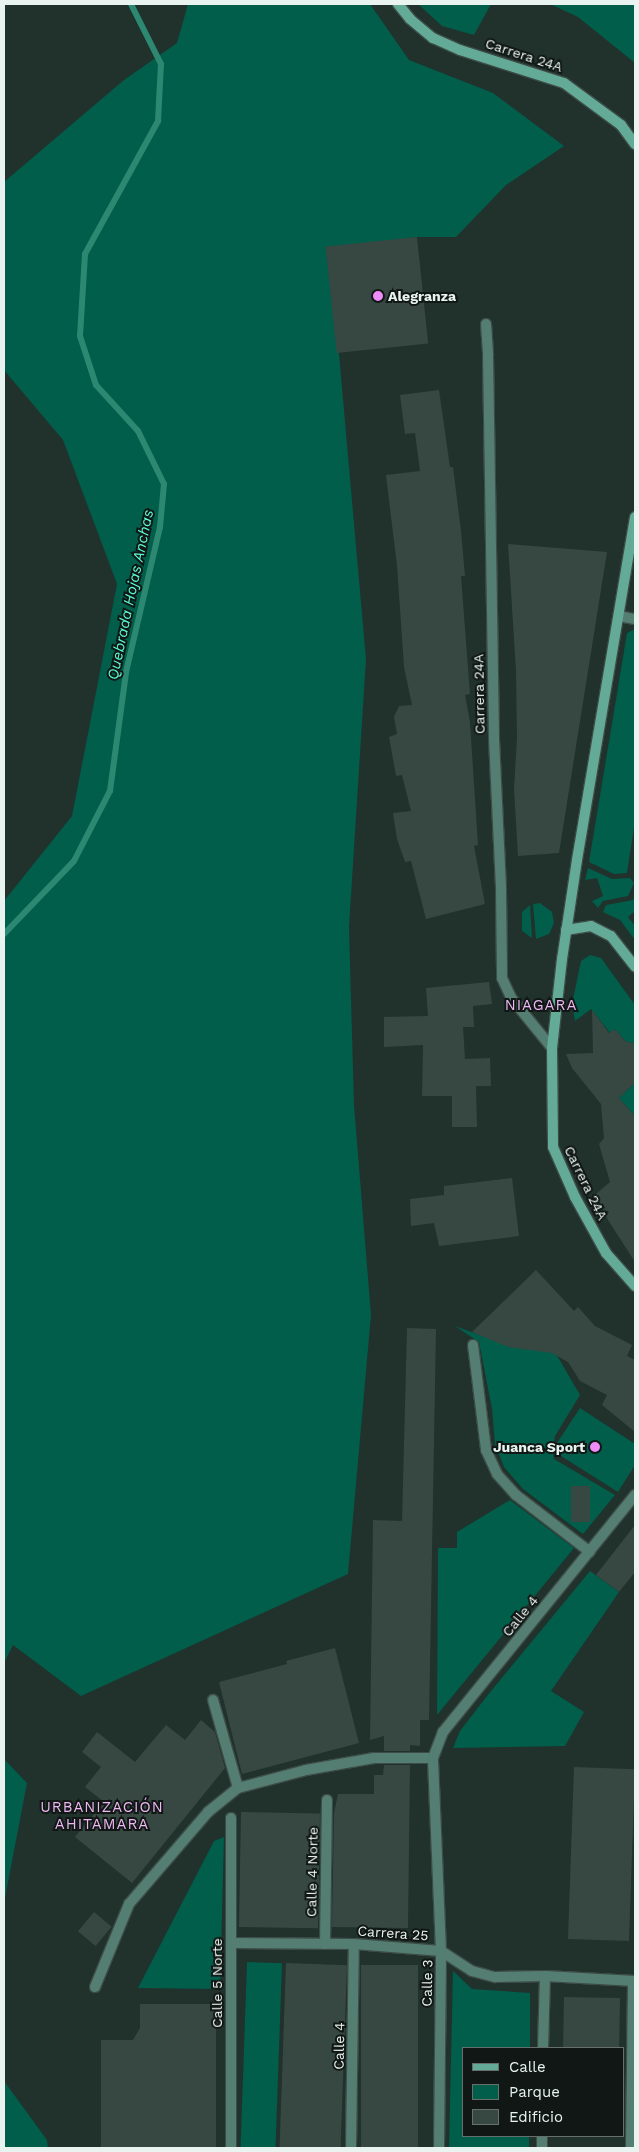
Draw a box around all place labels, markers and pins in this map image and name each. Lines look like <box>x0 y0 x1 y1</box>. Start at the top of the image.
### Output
place label: Alegranza <box>388 288 456 304</box>
marker: Alegranza <box>372 290 384 302</box>
place label: Juanca Sport <box>493 1439 585 1455</box>
marker: Juanca Sport <box>589 1441 601 1453</box>

